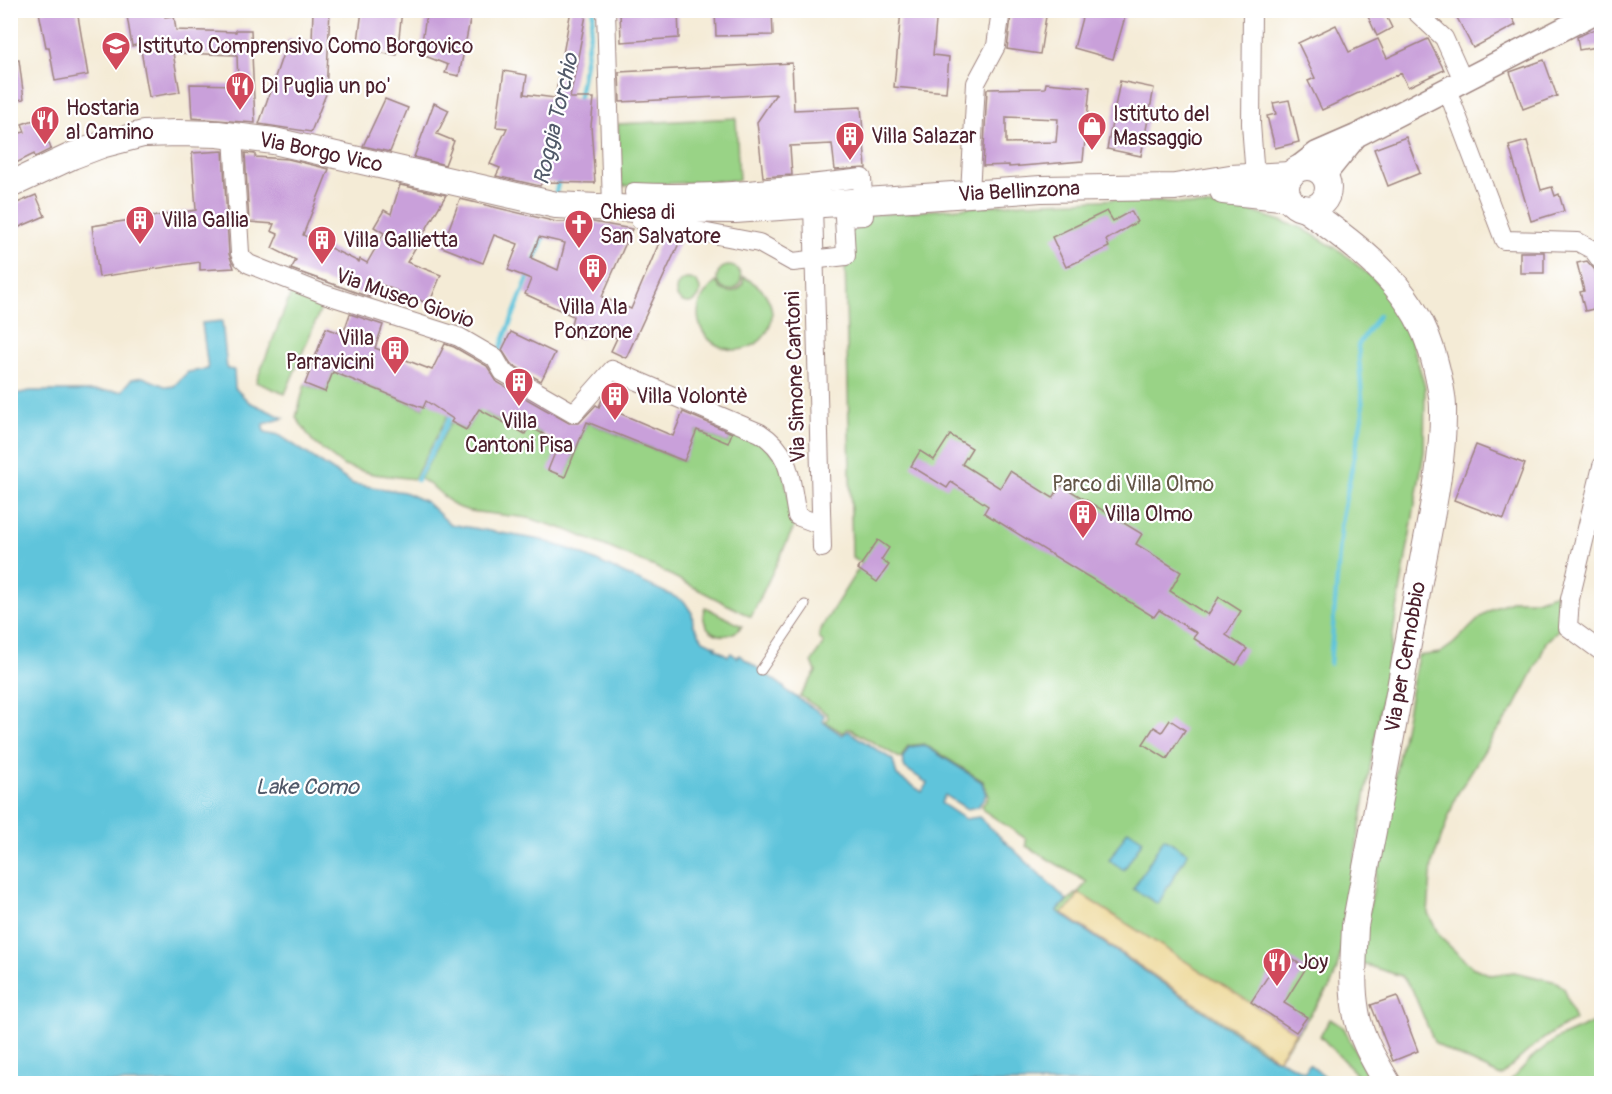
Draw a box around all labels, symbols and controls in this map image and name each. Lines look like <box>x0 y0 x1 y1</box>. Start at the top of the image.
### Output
school or university icon: Istituto Comprensivo Como Borgovico <box>100 30 132 72</box>
place label: Istituto Comprensivo Como Borgovico <box>137 33 473 60</box>
water label: Roggia Torchio <box>527 49 585 188</box>
restaurant icon: Di Puglia un po' <box>224 70 256 112</box>
place label: Di Puglia un po' <box>261 73 391 100</box>
place label: Hostaria al Camino <box>66 95 154 146</box>
place label: Istituto del Massaggio <box>1113 101 1210 152</box>
restaurant icon: Hostaria al Camino <box>29 104 61 146</box>
shop icon: Istituto del Massaggio <box>1076 110 1108 152</box>
building icon: Villa Salazar <box>834 120 866 162</box>
place label: Villa Salazar <box>871 123 977 150</box>
street label: Via Borgo Vico <box>256 126 385 179</box>
street label: Via Bellinzona <box>957 175 1081 208</box>
place label: Chiesa di San Salvatore <box>600 199 721 250</box>
building icon: Villa Gallia <box>124 204 156 246</box>
place label: Villa Gallia <box>161 207 249 234</box>
church icon: Chiesa di San Salvatore <box>563 208 595 250</box>
building icon: Villa Gallietta <box>306 224 338 266</box>
place label: Villa Gallietta <box>343 227 458 254</box>
building icon: Villa Ala Ponzone <box>577 252 609 294</box>
street label: Via Museo Giovio <box>332 262 478 335</box>
street label: Via Simone Cantoni <box>779 291 812 463</box>
place label: Villa Ala Ponzone <box>554 294 633 345</box>
place label: Villa Parravicini <box>286 325 374 376</box>
building icon: Villa Parravicini <box>379 334 411 376</box>
building icon: Villa Cantoni Pisa <box>503 366 535 408</box>
building icon: Villa Volontè <box>599 380 631 422</box>
place label: Villa Volontè <box>636 383 748 410</box>
place label: Villa Cantoni Pisa <box>465 408 573 459</box>
park label: Parco di Villa Olmo <box>1052 471 1214 498</box>
building icon: Villa Olmo <box>1067 498 1099 540</box>
place label: Villa Olmo <box>1104 501 1193 528</box>
street label: Via per Cernobbio <box>1379 579 1432 735</box>
water label: Lake Como <box>255 773 361 801</box>
restaurant icon: Joy <box>1261 946 1293 988</box>
place label: Joy <box>1298 949 1328 976</box>

